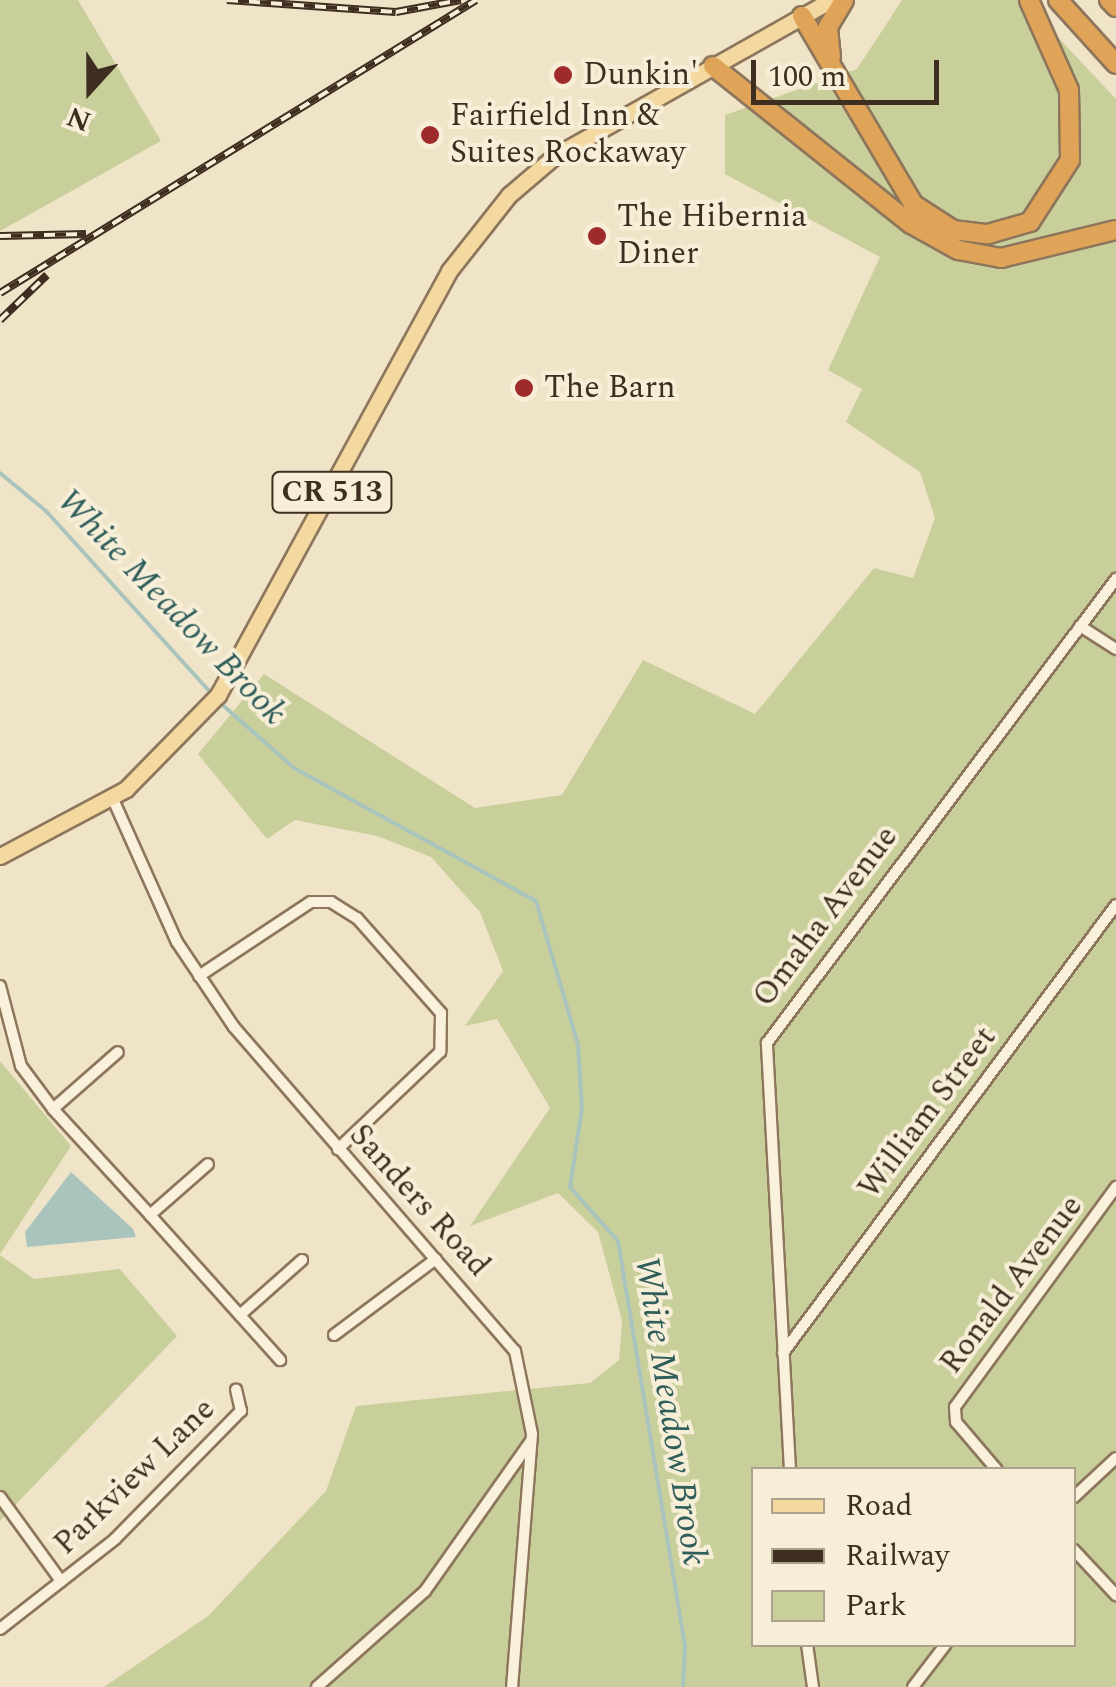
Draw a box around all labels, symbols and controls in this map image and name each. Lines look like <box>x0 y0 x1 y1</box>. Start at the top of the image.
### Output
north arrow <box>40 40 140 140</box>
scale bar <box>756 40 944 102</box>
text: 100 m <box>768 54 846 100</box>
place label: Dunkin' <box>583 56 698 94</box>
marker: Dunkin' <box>552 64 574 86</box>
text: N <box>61 94 97 143</box>
place label: Fairfield Inn & Suites Rockaway <box>450 98 685 173</box>
marker: Fairfield Inn & Suites Rockaway <box>419 124 441 146</box>
place label: The Hibernia Diner <box>617 199 807 274</box>
marker: The Hibernia Diner <box>586 225 608 247</box>
place label: The Barn <box>544 369 676 407</box>
marker: The Barn <box>513 377 535 399</box>
road number: CR 513 <box>270 467 394 517</box>
water label: White Meadow Brook <box>47 480 295 734</box>
street label: Omaha Avenue <box>746 819 906 1015</box>
street label: William Street <box>851 1020 1005 1206</box>
street label: Sanders Road <box>341 1117 497 1285</box>
street label: Ronald Avenue <box>932 1188 1092 1382</box>
water label: White Meadow Brook <box>625 1254 715 1568</box>
street label: Parkview Lane <box>47 1391 223 1563</box>
legend <box>751 1467 1076 1647</box>
text: Road <box>845 1483 913 1529</box>
text: Railway <box>845 1533 950 1579</box>
text: Park <box>845 1583 907 1629</box>

